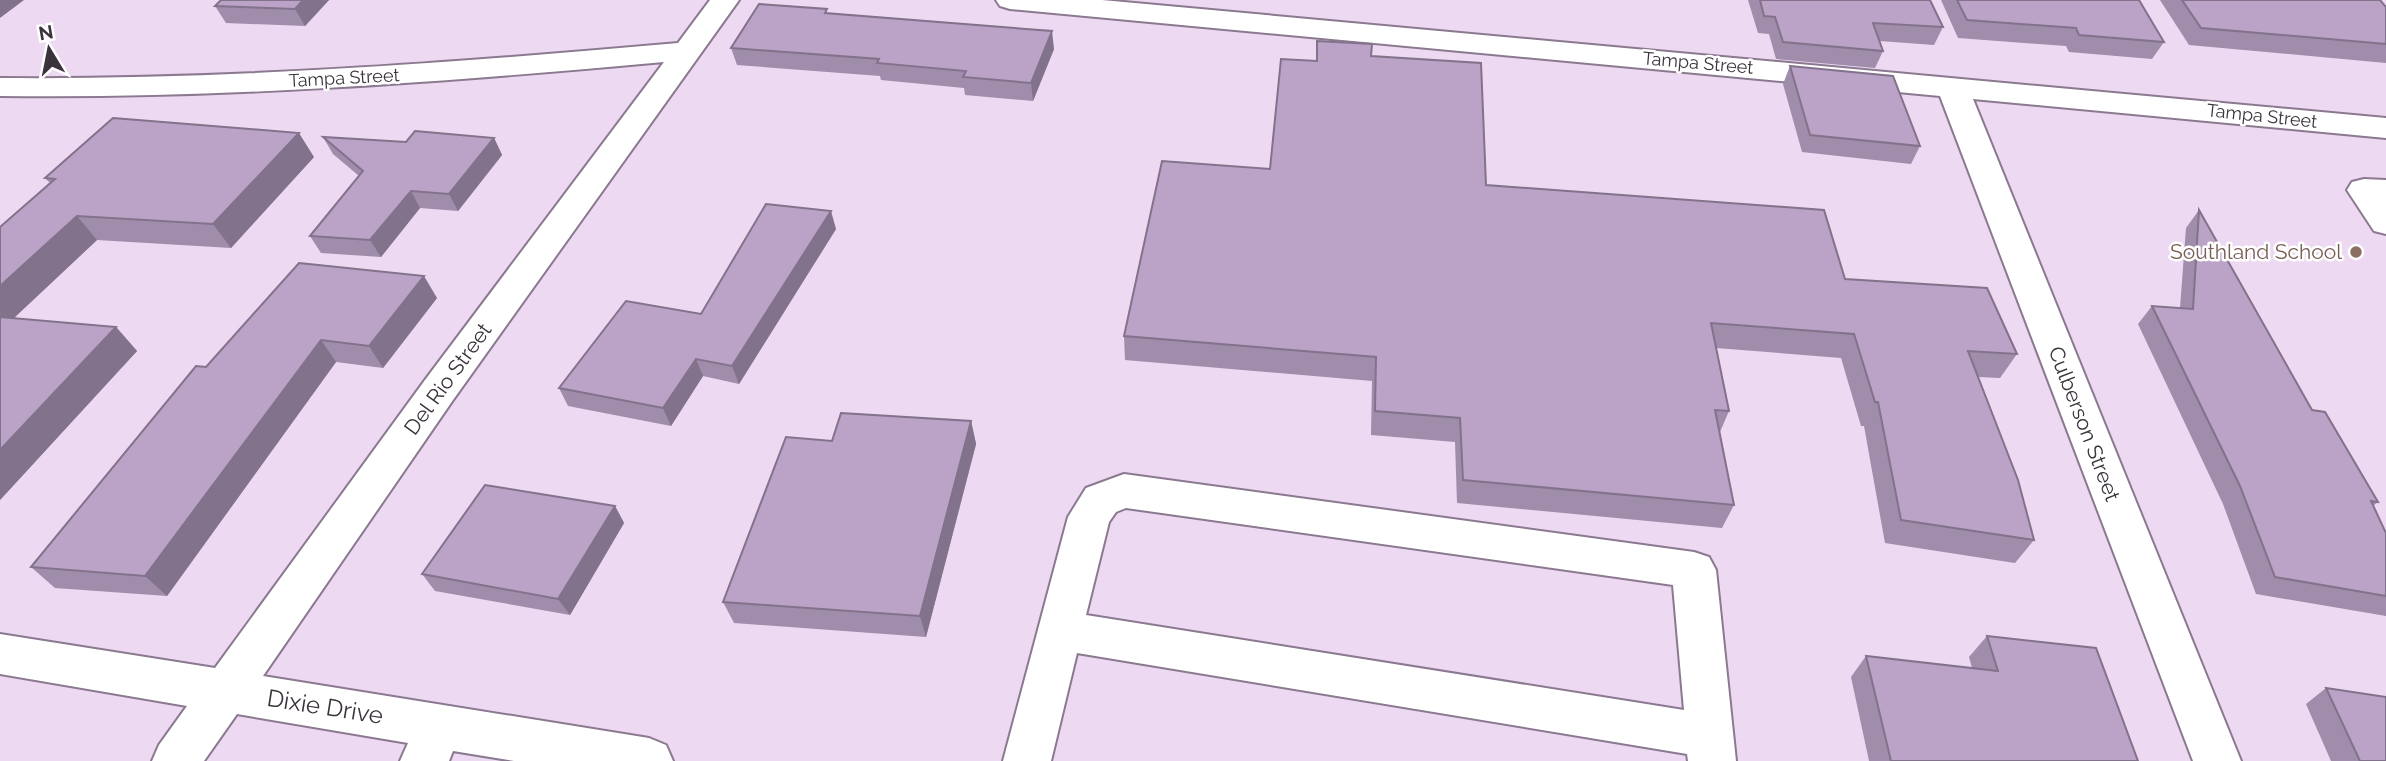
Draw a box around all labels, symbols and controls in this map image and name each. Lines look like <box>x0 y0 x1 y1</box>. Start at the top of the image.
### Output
north arrow <box>14 14 84 84</box>
text: N <box>37 20 55 44</box>
street label: Tampa Street <box>1642 47 1754 78</box>
street label: Tampa Street <box>288 64 400 91</box>
street label: Tampa Street <box>2206 99 2318 132</box>
place label: Southland School <box>2170 239 2342 264</box>
marker: Southland School <box>2348 244 2364 260</box>
street label: Del Rio Street <box>399 318 497 439</box>
street label: Culberson Street <box>2043 343 2125 505</box>
street label: Dixie Drive <box>265 683 385 730</box>

